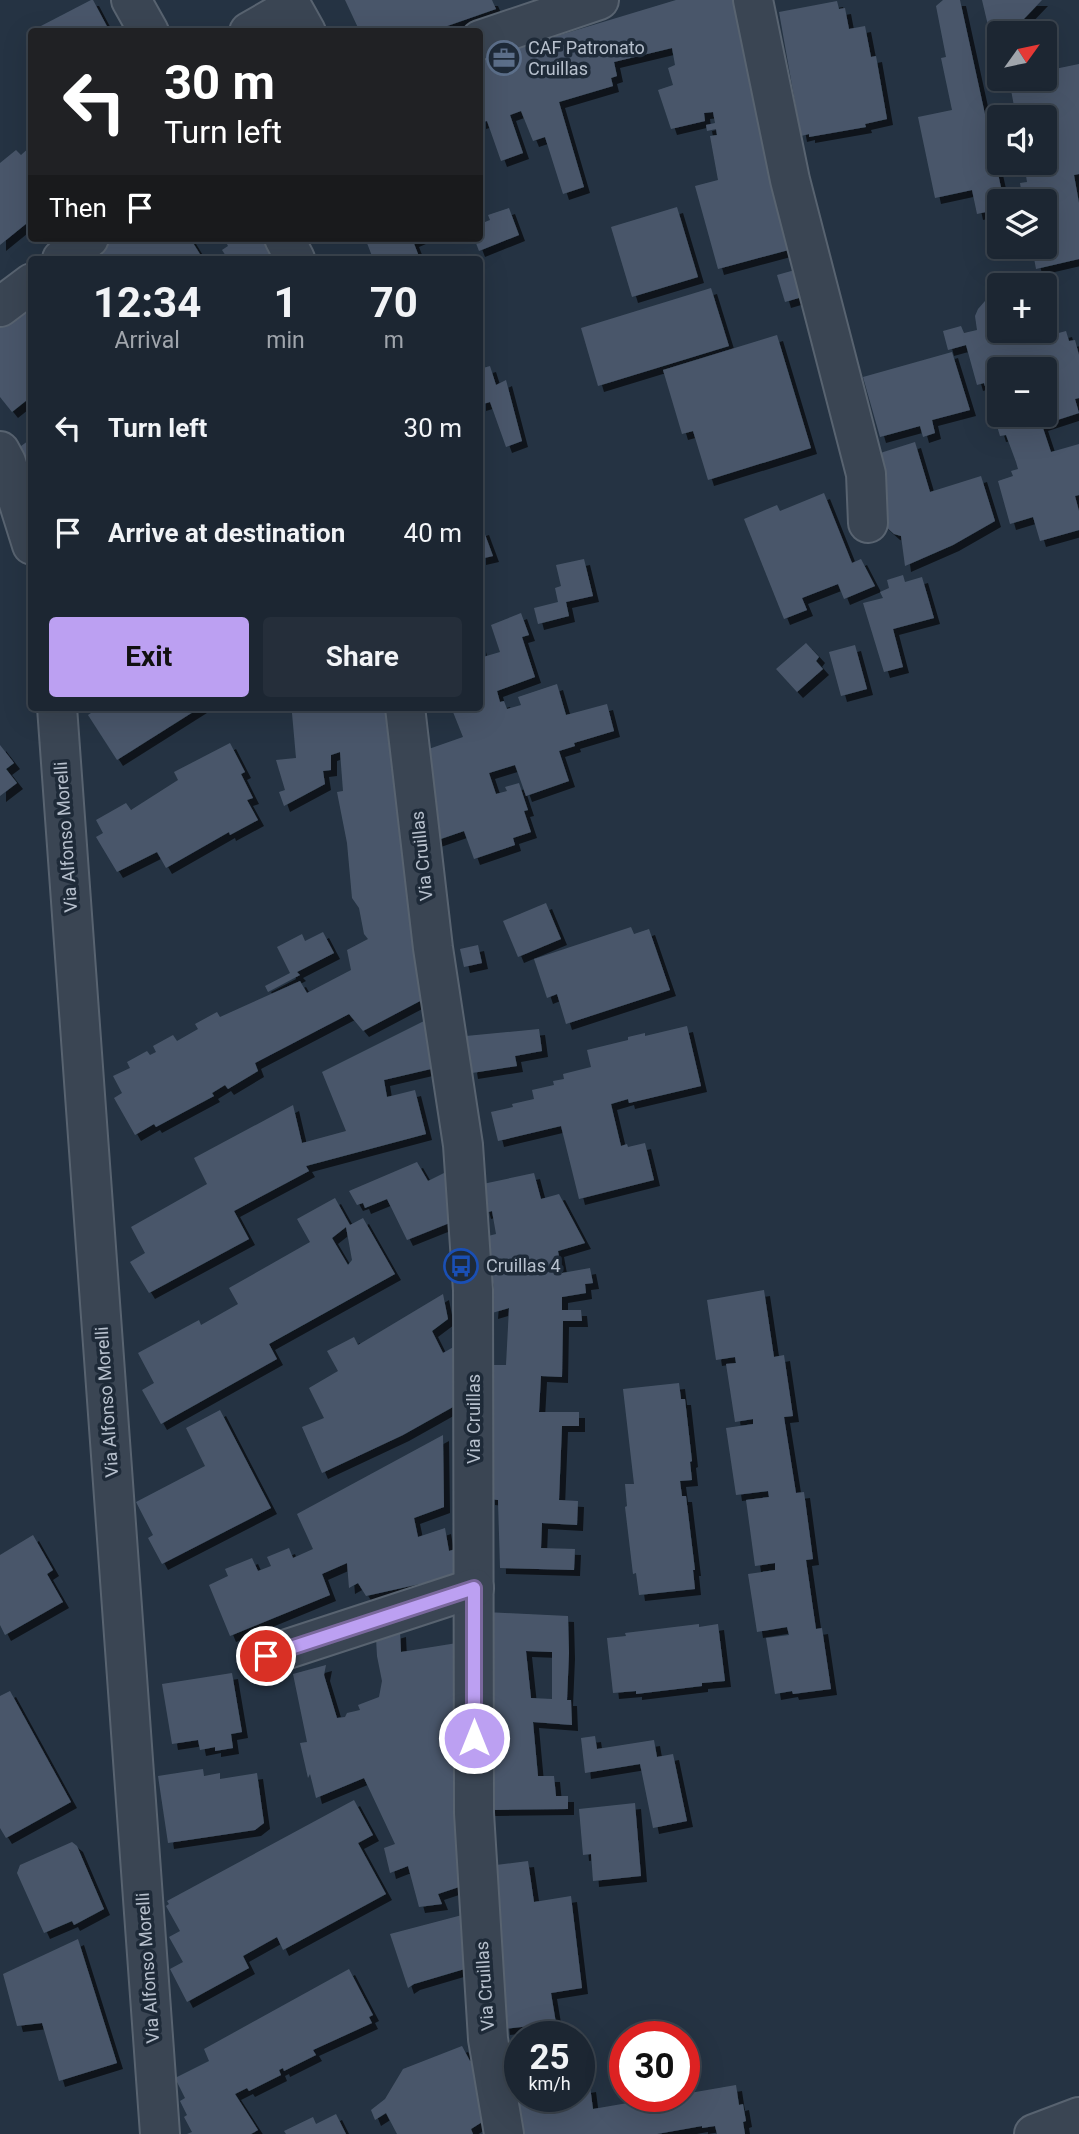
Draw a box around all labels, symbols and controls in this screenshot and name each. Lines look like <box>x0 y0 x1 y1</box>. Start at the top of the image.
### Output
north arrow <box>987 21 1057 91</box>
map controls <box>987 21 1057 427</box>
place label: CAF Patronato Cruillas <box>528 37 645 79</box>
office icon: CAF Patronato Cruillas <box>485 39 523 77</box>
text: 30 m <box>164 54 275 111</box>
icon: left <box>49 56 140 147</box>
button: sound <box>987 105 1057 175</box>
text: Turn left <box>164 113 282 151</box>
icon: arrive <box>121 189 159 227</box>
button: layers <box>987 189 1057 259</box>
text: Then <box>49 193 107 223</box>
button: + <box>987 273 1057 343</box>
text: 12:34 <box>93 278 201 327</box>
text: 1 <box>273 278 298 327</box>
text: 70 <box>370 278 418 327</box>
text: Arrival <box>115 327 180 354</box>
text: min <box>266 327 305 354</box>
text: m <box>384 327 404 354</box>
button: − <box>987 357 1057 427</box>
icon: left <box>49 409 87 447</box>
text: Turn left <box>108 413 207 443</box>
text: 30 m <box>404 413 462 443</box>
icon: arrive <box>49 514 87 552</box>
text: Arrive at destination <box>108 518 345 548</box>
text: 40 m <box>404 518 462 548</box>
button: Exit <box>49 617 249 697</box>
button: Share <box>263 617 462 697</box>
street label: Via Alfonso Morelli <box>50 761 81 913</box>
street label: Via Cruillas <box>406 810 437 902</box>
bus stop icon: Cruillas 4 <box>442 1247 480 1285</box>
place label: Cruillas 4 <box>486 1255 561 1276</box>
street label: Via Alfonso Morelli <box>91 1326 122 1478</box>
street label: Via Cruillas <box>463 1374 484 1464</box>
pin <box>236 1626 296 1686</box>
icon: arrive <box>247 1637 285 1675</box>
position arrow <box>437 1701 511 1775</box>
street label: Via Alfonso Morelli <box>132 1892 163 2044</box>
street label: Via Cruillas <box>471 1940 498 2032</box>
speed limit sign: 30 <box>609 2021 700 2112</box>
text: 25 <box>529 2037 570 2078</box>
text: km/h <box>528 2073 571 2094</box>

